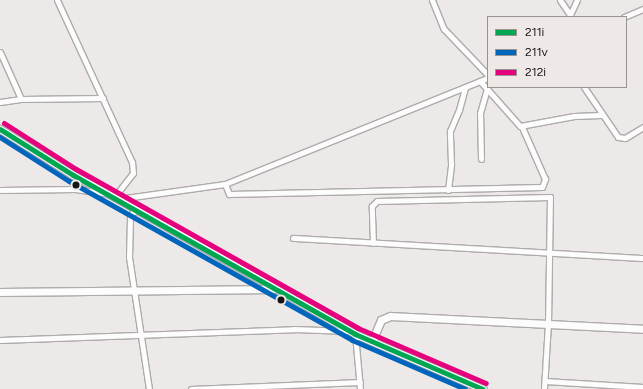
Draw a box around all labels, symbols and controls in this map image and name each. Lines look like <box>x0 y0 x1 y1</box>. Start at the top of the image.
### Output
legend <box>487 16 627 88</box>
text: 211i <box>525 25 544 39</box>
text: 211v <box>525 45 548 59</box>
text: 212i <box>525 65 546 79</box>
unlabelled marker <box>71 180 81 190</box>
unlabelled marker <box>276 295 286 305</box>

